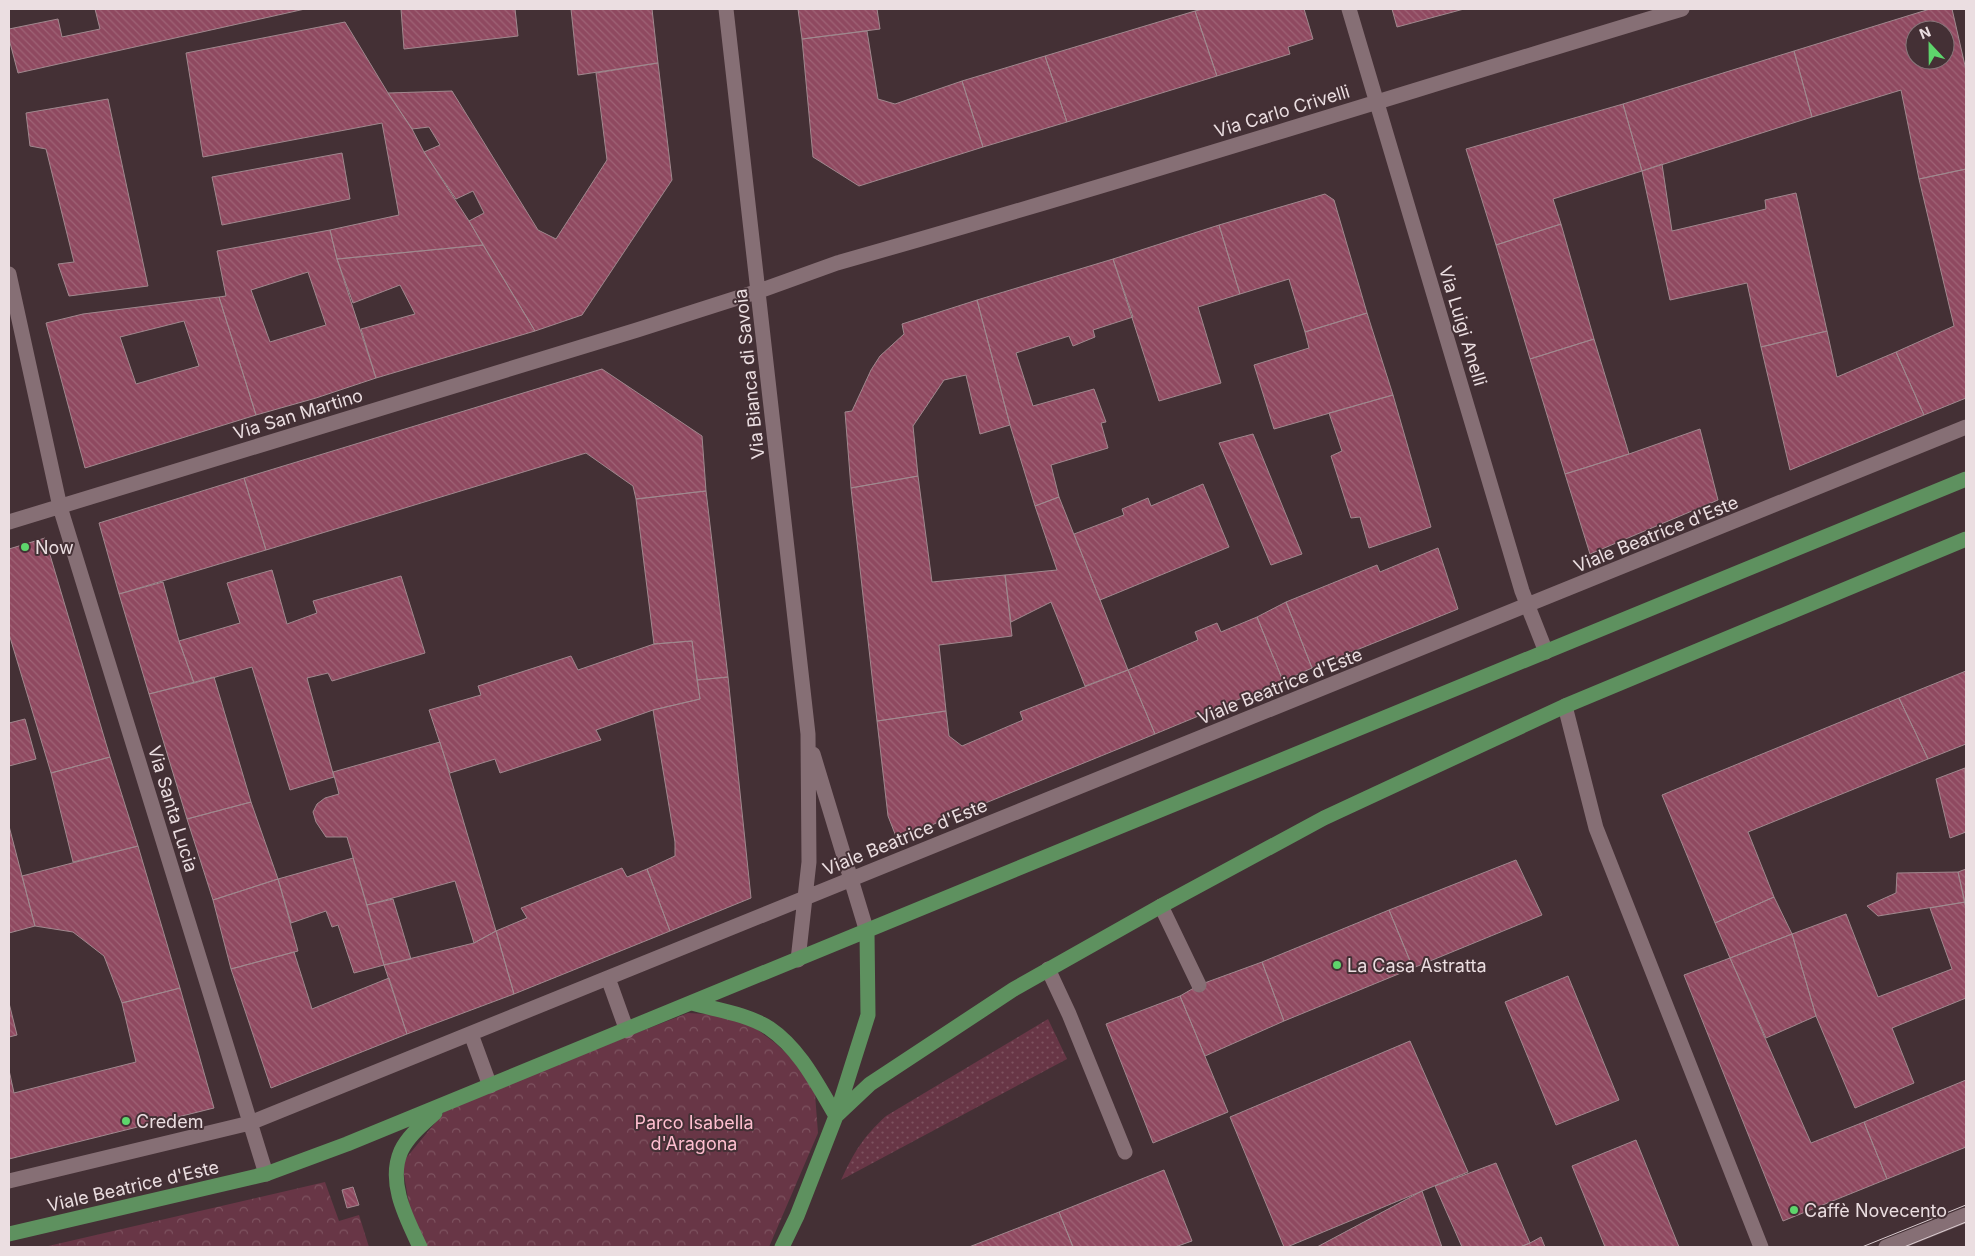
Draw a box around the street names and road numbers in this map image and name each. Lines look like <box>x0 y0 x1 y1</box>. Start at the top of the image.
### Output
street label: Via Carlo Crivelli <box>1212 80 1352 142</box>
street label: Via Luigi Anelli <box>1435 264 1491 388</box>
street label: Via Bianca di Savoia <box>730 288 768 460</box>
street label: Via San Martino <box>231 384 365 444</box>
street label: Viale Beatrice d'Este <box>1571 491 1741 577</box>
street label: Viale Beatrice d'Este <box>1195 643 1365 729</box>
street label: Via Santa Lucia <box>144 743 202 875</box>
street label: Viale Beatrice d'Este <box>820 794 990 880</box>
street label: Viale Beatrice d'Este <box>45 1156 221 1216</box>

